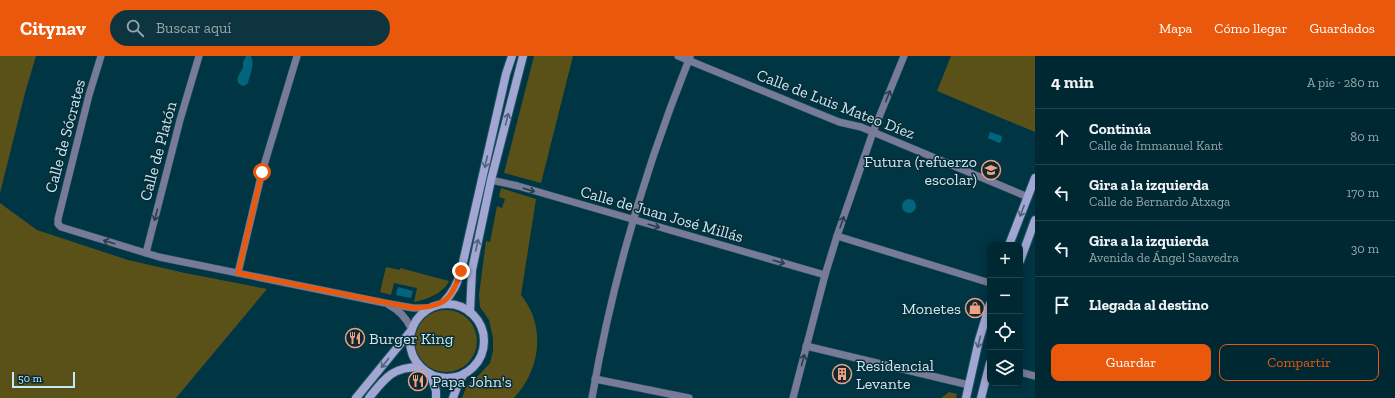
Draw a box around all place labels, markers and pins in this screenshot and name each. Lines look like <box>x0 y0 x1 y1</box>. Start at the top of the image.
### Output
place label: Futura (refuerzo escolar) <box>864 152 977 189</box>
school or university icon: Futura (refuerzo escolar) <box>980 159 1002 181</box>
shop icon: Monetes <box>964 297 986 319</box>
place label: Monetes <box>902 299 961 318</box>
restaurant icon: Burger King <box>344 327 366 349</box>
place label: Burger King <box>369 329 454 348</box>
place label: Residencial Levante <box>856 356 934 393</box>
building icon: Residencial Levante <box>831 363 853 385</box>
restaurant icon: Papa John's <box>407 370 429 392</box>
place label: Papa John's <box>432 372 512 391</box>

